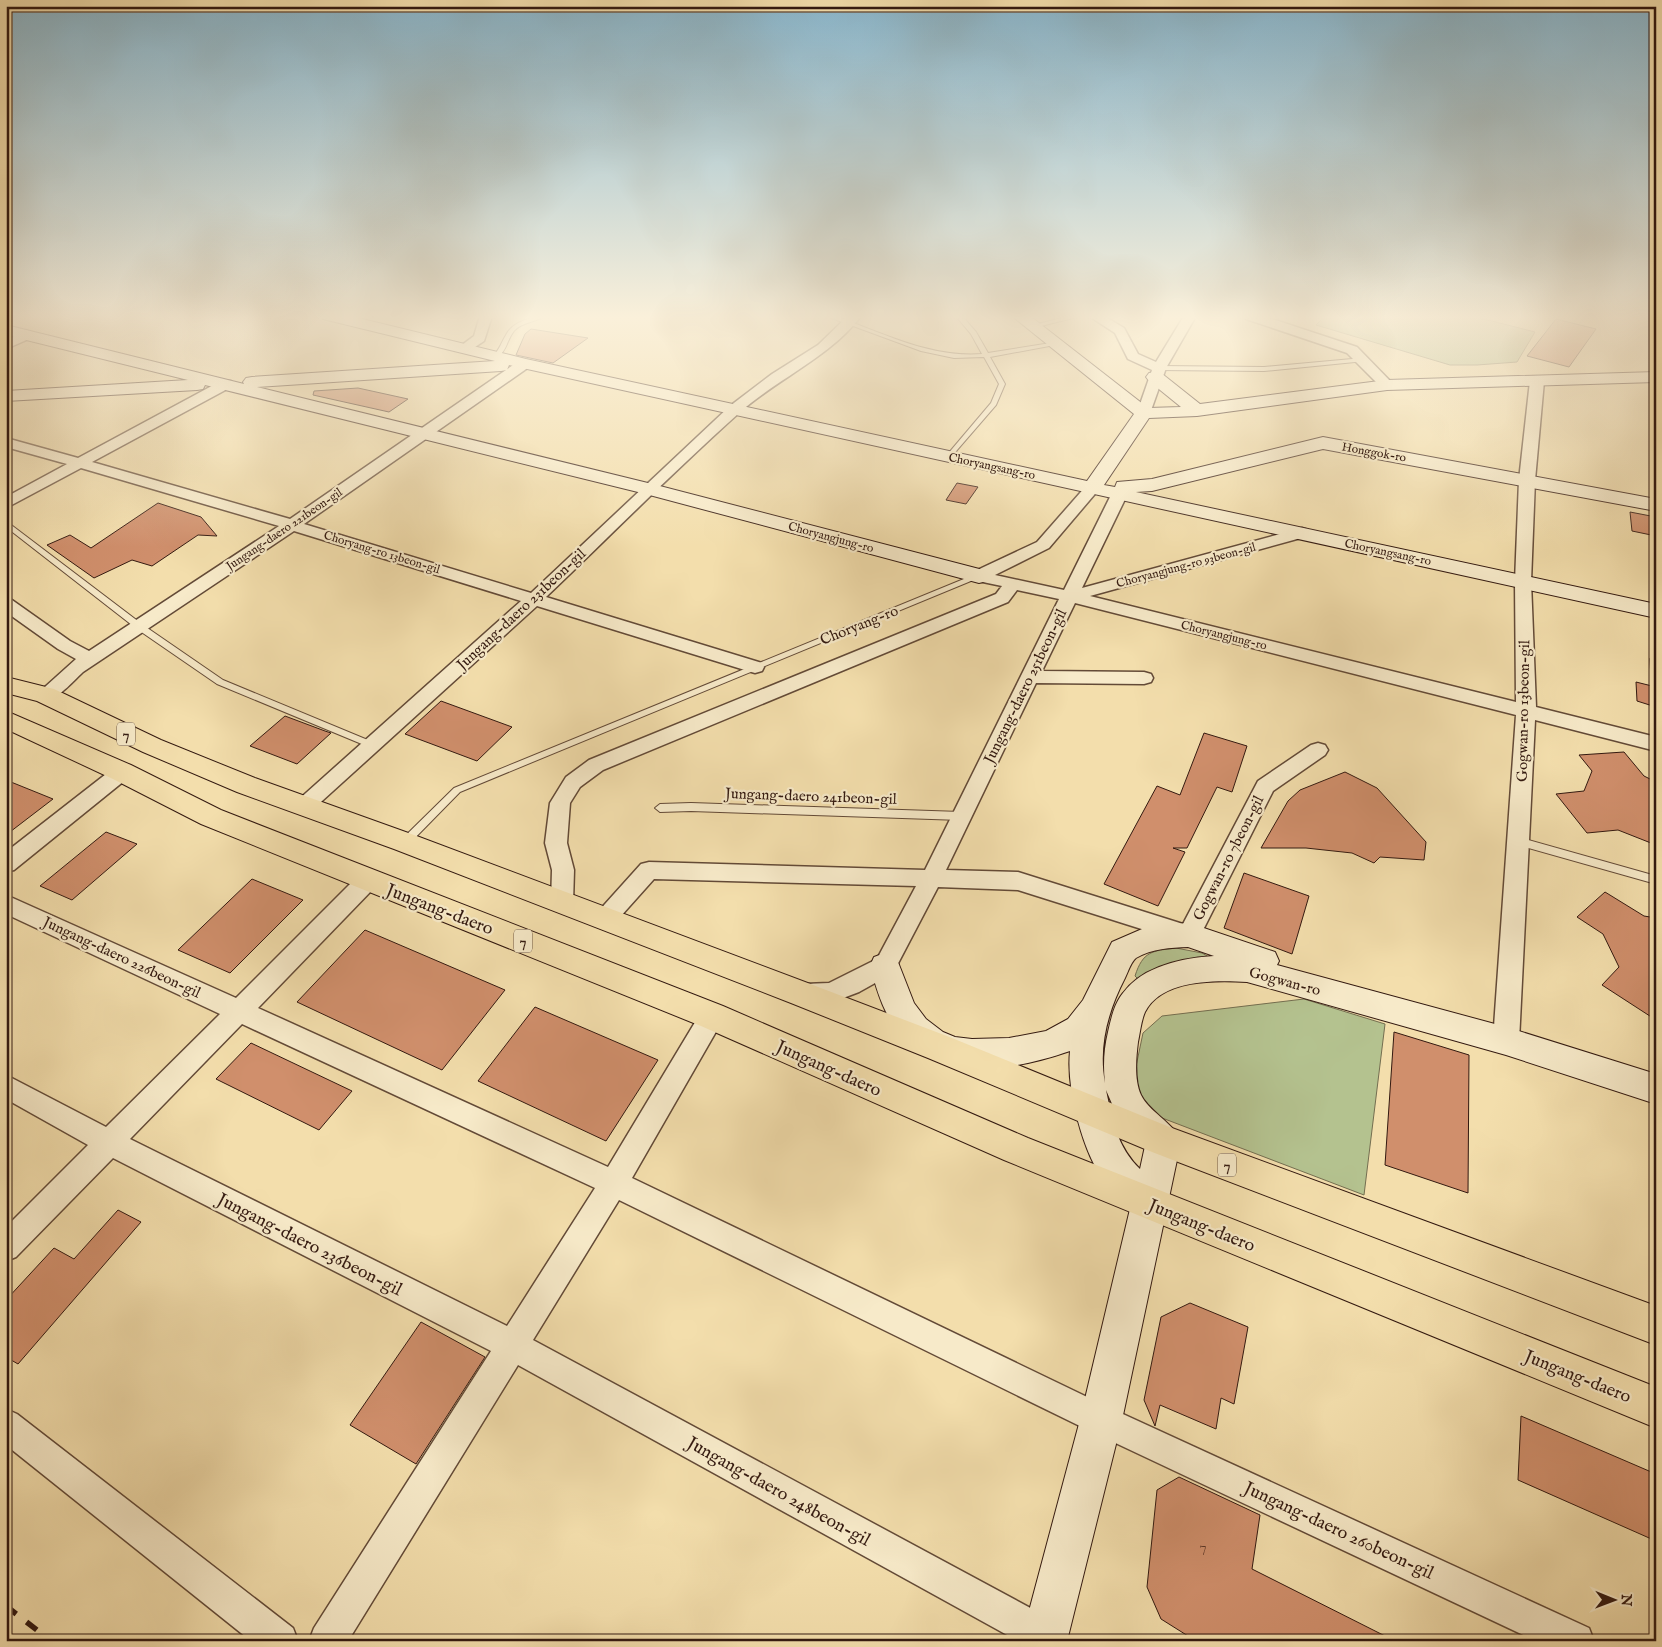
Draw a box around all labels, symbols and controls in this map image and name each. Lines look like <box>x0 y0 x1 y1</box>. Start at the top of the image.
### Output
street label: Honggok-ro <box>1341 439 1408 466</box>
street label: Choryangsang-ro <box>947 450 1037 483</box>
street label: Jungang-daero 221beon-gil <box>222 484 346 576</box>
street label: Choryangjung-ro <box>786 519 876 556</box>
street label: Choryang-ro 13beon-gil <box>322 528 443 578</box>
street label: Choryangsang-ro <box>1343 536 1433 569</box>
street label: Choryangjung-ro 93beon-gil <box>1115 539 1258 591</box>
street label: Jungang-daero 231beon-gil <box>451 544 591 676</box>
street label: Choryang-ro <box>817 601 901 650</box>
street label: Jungang-daero 251beon-gil <box>979 605 1072 768</box>
street label: Choryangjung-ro <box>1179 618 1269 654</box>
street label: Gogwan-ro 13beon-gil <box>1513 639 1534 782</box>
road number: 7 <box>117 722 135 746</box>
street label: Jungang-daero 241beon-gil <box>723 784 898 809</box>
street label: Gogwan-ro 7beon-gil <box>1189 792 1269 924</box>
street label: Jungang-daero <box>381 879 497 941</box>
street label: Jungang-daero 226beon-gil <box>38 912 205 1003</box>
road number: 7 <box>514 929 532 952</box>
street label: Gogwan-ro <box>1247 963 1323 1000</box>
street label: Jungang-daero <box>770 1035 885 1103</box>
road number: 7 <box>1218 1154 1236 1176</box>
street label: Jungang-daero 236beon-gil <box>211 1188 406 1302</box>
street label: Jungang-daero <box>1143 1194 1258 1258</box>
street label: Jungang-daero <box>1519 1345 1634 1409</box>
street label: Jungang-daero 248beon-gil <box>681 1431 874 1552</box>
street label: Jungang-daero 260beon-gil <box>1238 1476 1437 1586</box>
house number: 7 <box>1199 1537 1207 1556</box>
north arrow <box>1590 1574 1640 1624</box>
text: N <box>1617 1593 1635 1606</box>

